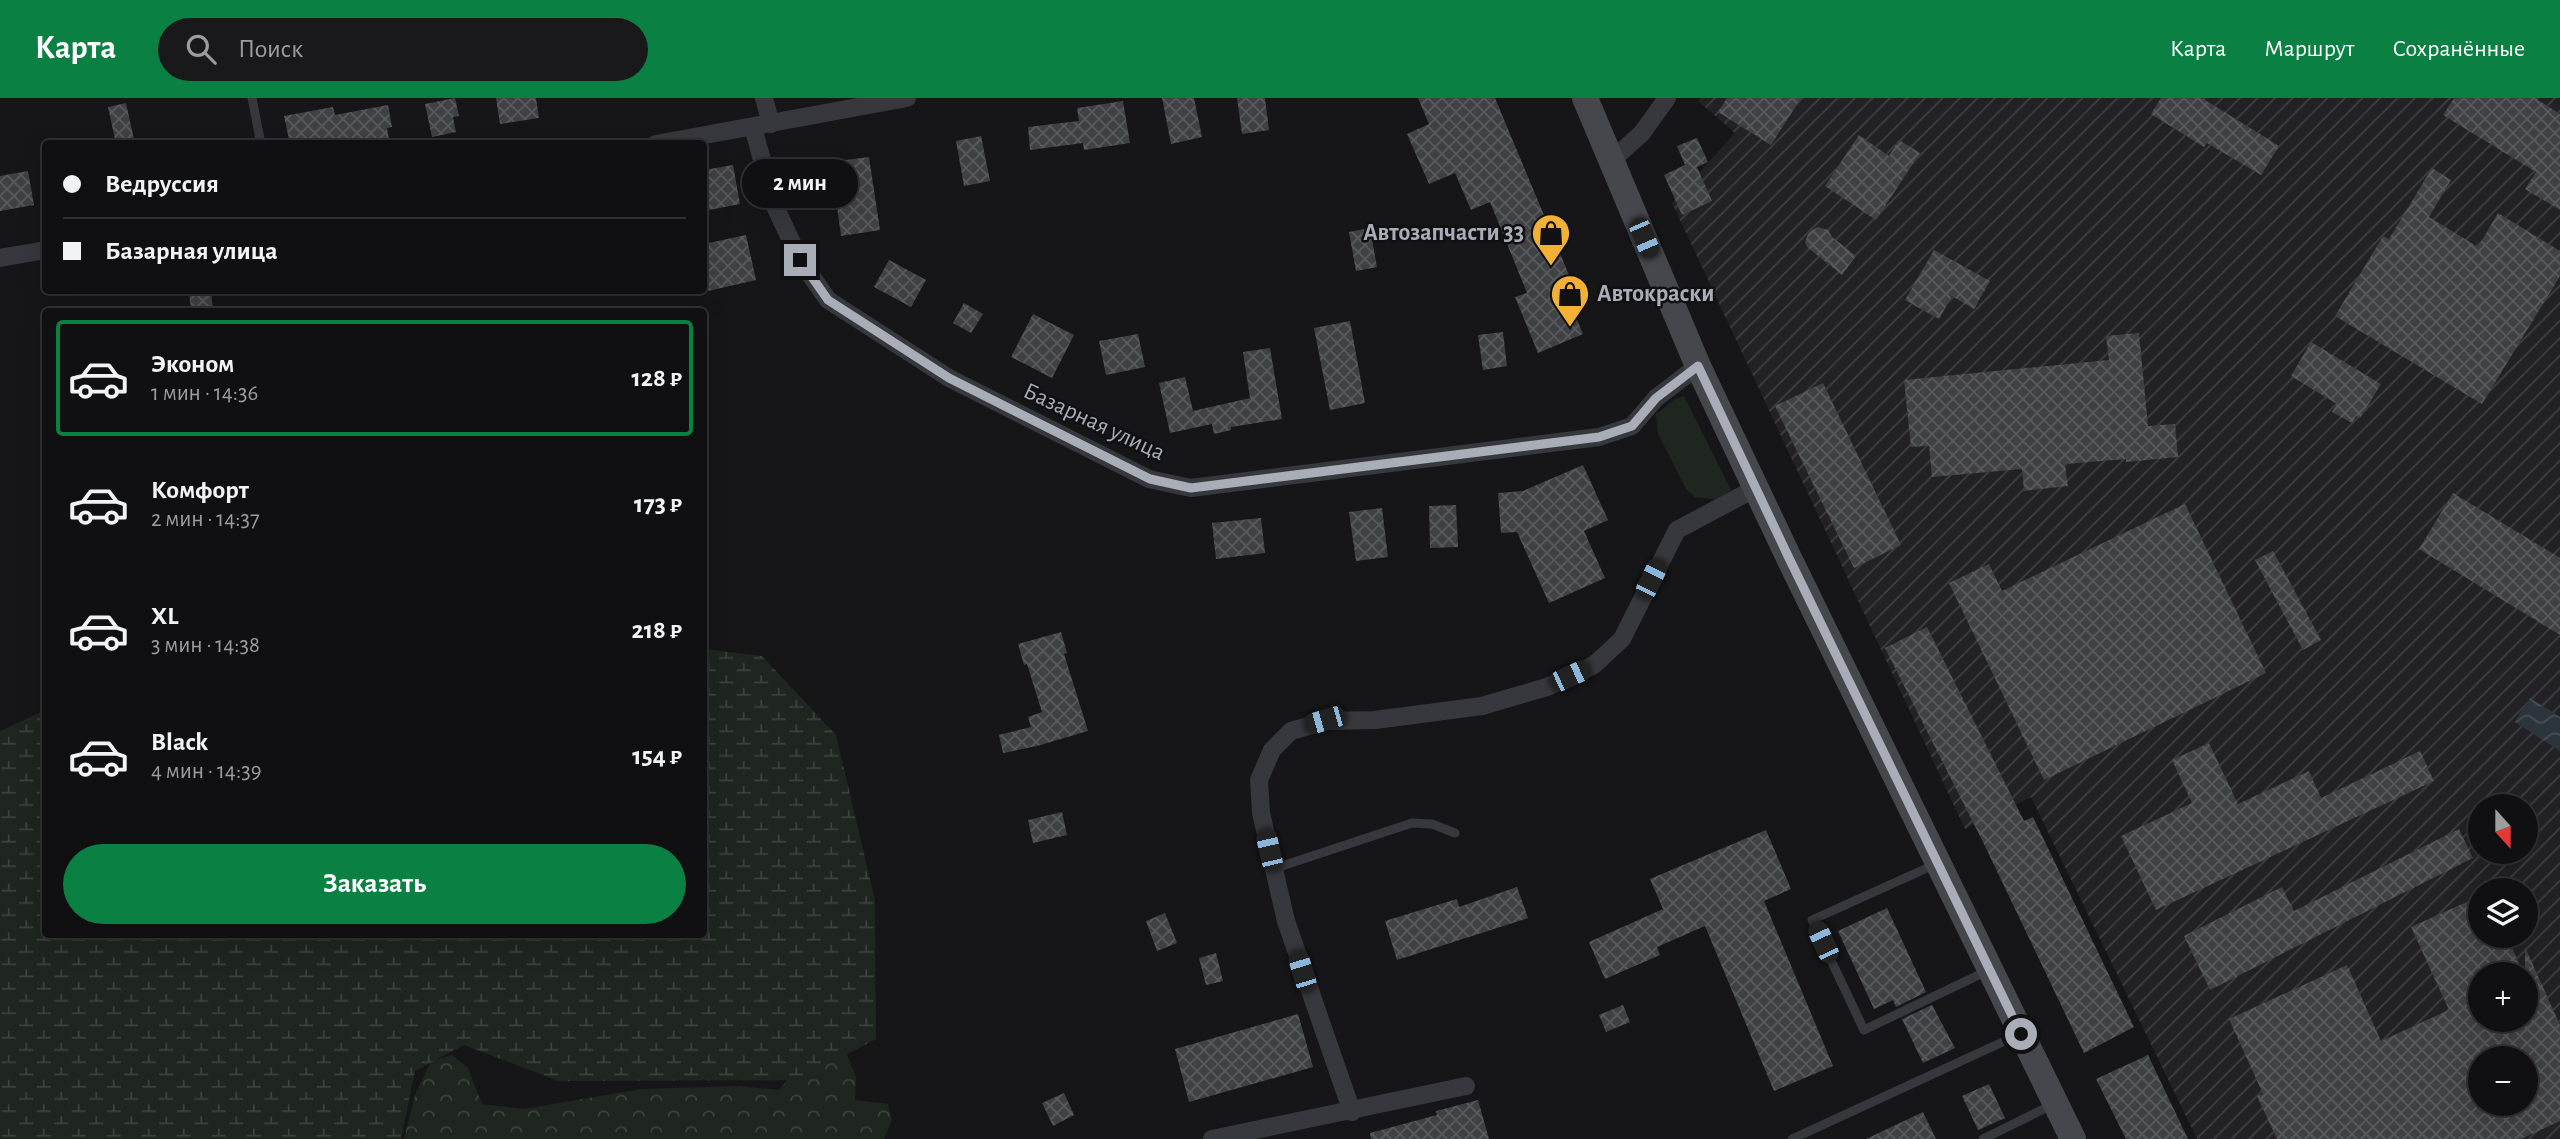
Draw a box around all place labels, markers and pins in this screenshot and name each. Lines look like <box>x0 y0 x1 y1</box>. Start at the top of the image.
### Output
shop icon: Автозапчасти 33 <box>1530 212 1572 267</box>
place label: Автозапчасти 33 <box>1363 221 1524 245</box>
shop icon: Автокраски <box>1549 273 1591 328</box>
place label: Автокраски <box>1597 282 1714 306</box>

